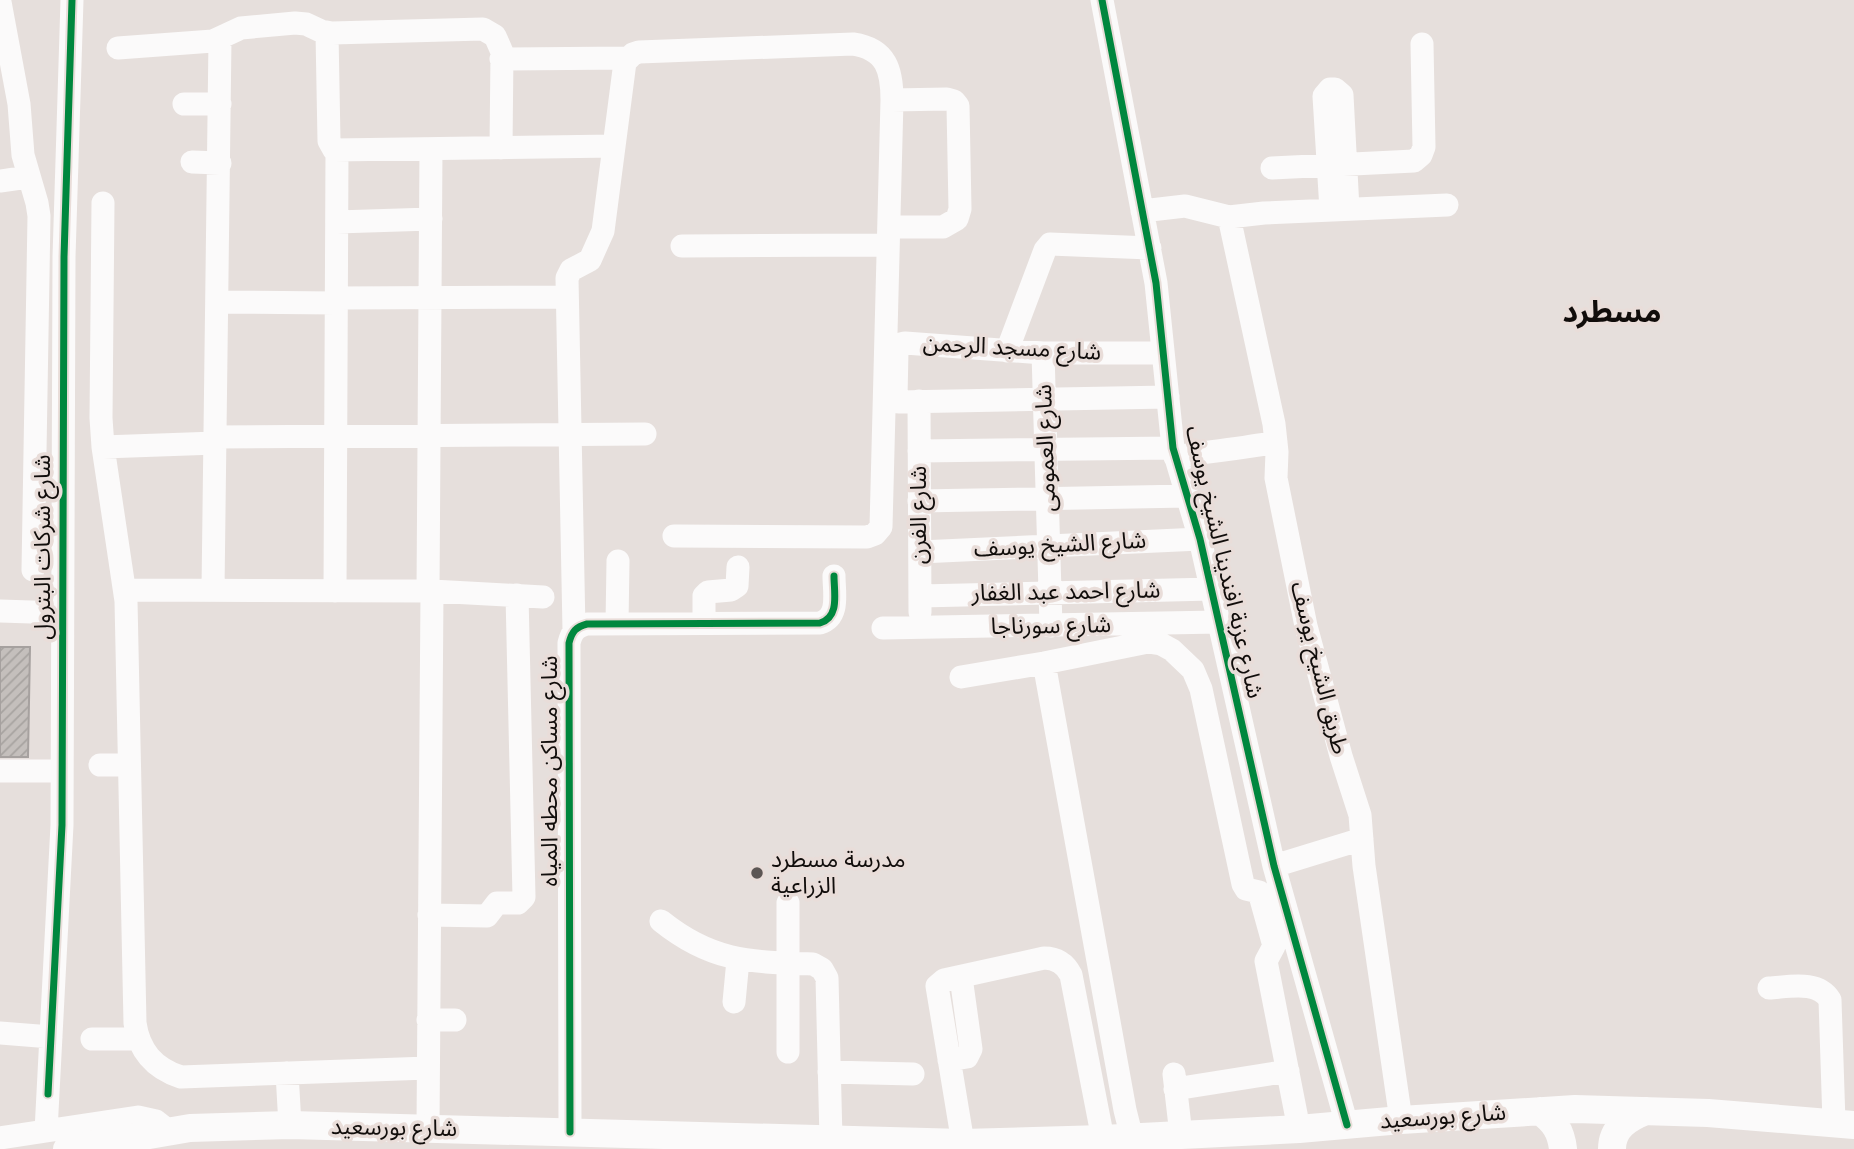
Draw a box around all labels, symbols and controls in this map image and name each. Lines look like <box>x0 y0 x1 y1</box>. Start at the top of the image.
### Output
district label: مسطرد <box>1563 294 1662 331</box>
street label: شارع مسجد الرحمن <box>922 329 1102 369</box>
street label: شارع العمومى <box>1030 384 1064 512</box>
street label: شارع عزبة افندينا الشيخ يوسف <box>1177 423 1269 702</box>
street label: شارع شركات البترول <box>29 454 59 640</box>
street label: شارع الفرن <box>905 466 935 564</box>
street label: شارع الشيخ يوسف <box>973 527 1147 565</box>
street label: شارع احمد عبد الغفار <box>970 576 1161 610</box>
street label: طريق الشيخ يوسف <box>1282 579 1354 758</box>
street label: شارع سورناجا <box>990 611 1112 643</box>
street label: شارع مساكن محطه المياه <box>536 656 566 886</box>
place label: مدرسة مسطرد الزراعية <box>771 846 906 900</box>
marker: مدرسة مسطرد الزراعية <box>749 865 765 881</box>
street label: شارع بورسعيد <box>1379 1099 1507 1137</box>
street label: شارع بورسعيد <box>331 1113 457 1145</box>

